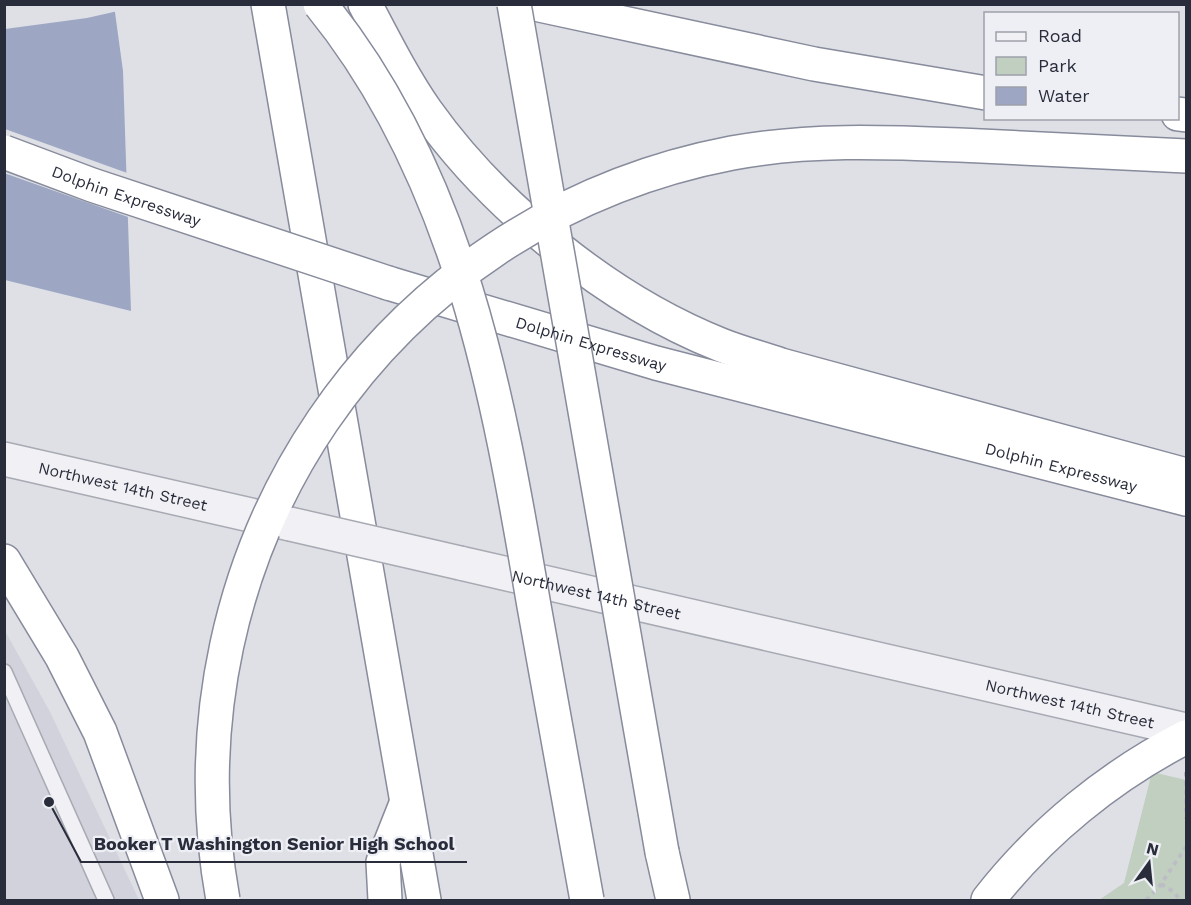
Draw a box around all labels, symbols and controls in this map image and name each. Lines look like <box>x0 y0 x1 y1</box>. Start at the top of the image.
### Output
legend <box>984 12 1179 120</box>
text: Road <box>1038 25 1082 46</box>
text: Park <box>1038 55 1077 76</box>
text: Water <box>1038 85 1090 106</box>
street label: Dolphin Expressway <box>49 162 204 231</box>
street label: Dolphin Expressway <box>513 313 669 375</box>
street label: Dolphin Expressway <box>983 439 1140 496</box>
street label: Northwest 14th Street <box>37 458 209 515</box>
street label: Northwest 14th Street <box>510 566 683 624</box>
street label: Northwest 14th Street <box>984 675 1157 733</box>
callout: Booker T Washington Senior High School <box>81 826 467 862</box>
text: Booker T Washington Senior High School <box>94 833 454 854</box>
north arrow <box>1119 833 1179 893</box>
text: N <box>1145 838 1161 860</box>

